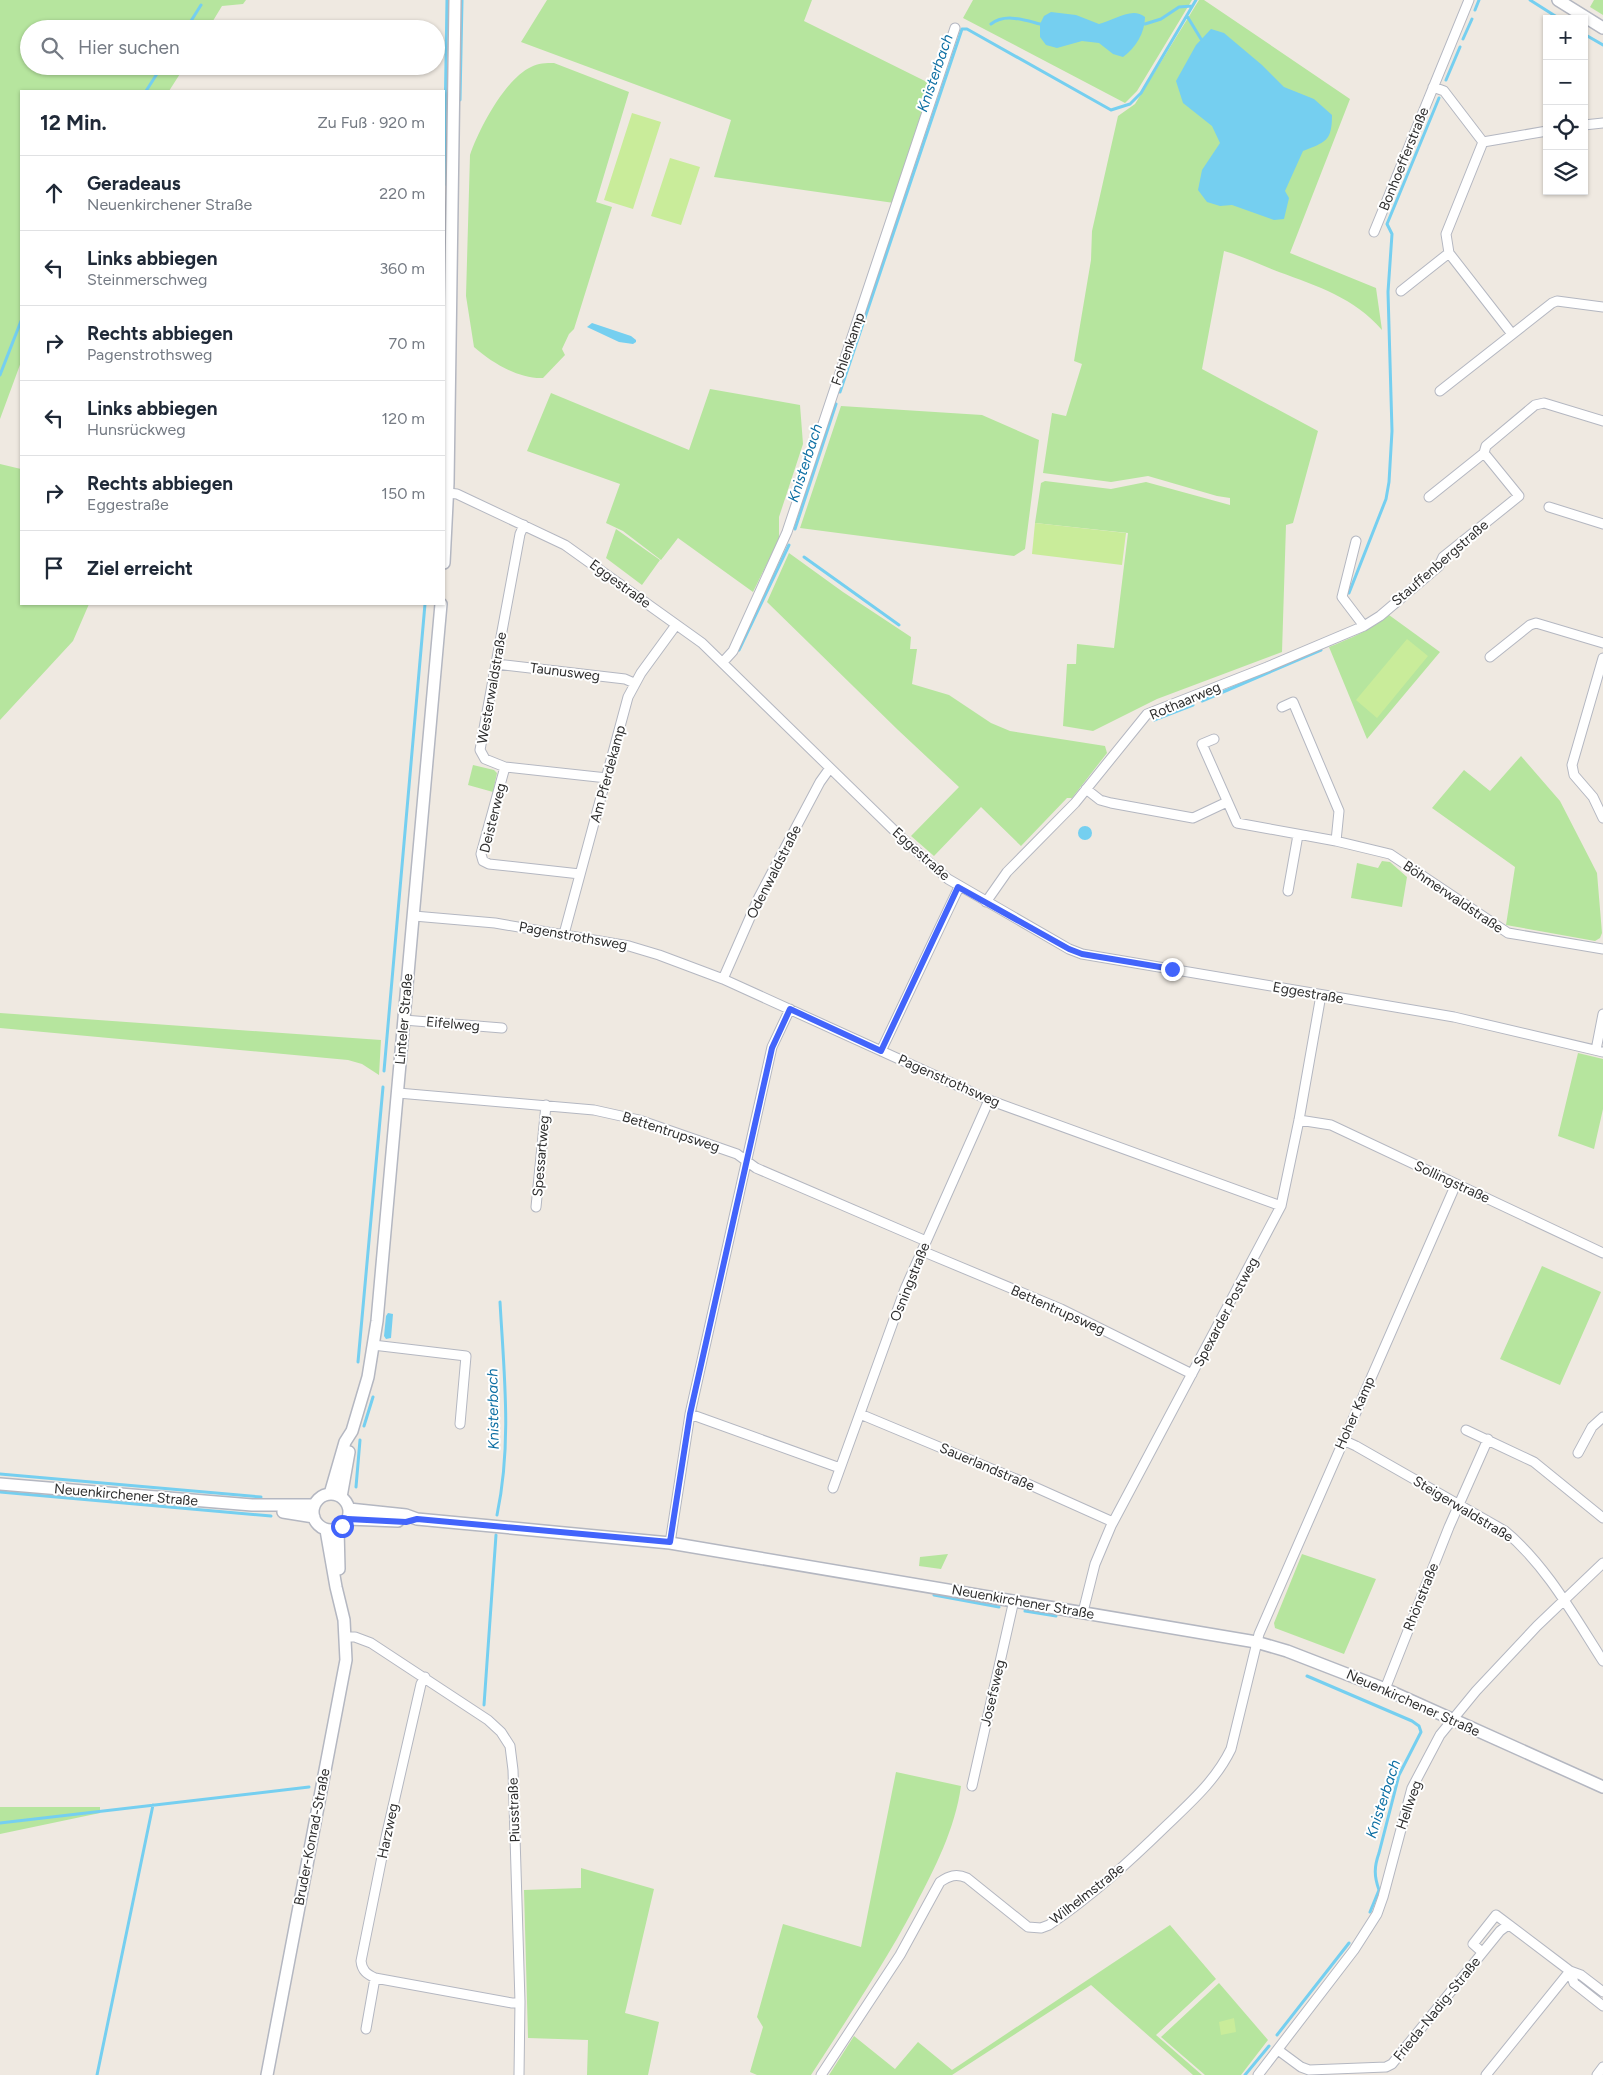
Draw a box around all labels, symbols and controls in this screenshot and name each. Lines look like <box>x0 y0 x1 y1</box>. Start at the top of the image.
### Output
map controls <box>1543 15 1588 195</box>
button: + <box>1543 15 1588 60</box>
search box <box>20 20 445 75</box>
water label: Knisterbach <box>913 32 957 114</box>
icon: search <box>38 34 66 62</box>
text: Hier suchen <box>78 36 179 59</box>
button: − <box>1543 60 1588 105</box>
street label: Bonhoefferstraße <box>1376 105 1433 213</box>
button: locate <box>1543 105 1588 150</box>
text: 12 Min. <box>40 110 107 135</box>
text: Zu Fuß · 920 m <box>318 113 425 132</box>
button: layers <box>1543 150 1588 195</box>
text: Geradeaus <box>87 172 181 195</box>
icon: ahead <box>40 179 68 207</box>
text: 220 m <box>379 184 425 203</box>
text: Neuenkirchener Straße <box>87 195 252 214</box>
text: Links abbiegen <box>87 247 218 270</box>
icon: left <box>40 254 68 282</box>
text: 360 m <box>379 259 425 278</box>
text: Steinmerschweg <box>87 270 207 289</box>
street label: Fohlenkamp <box>828 310 868 388</box>
text: Rechts abbiegen <box>87 322 233 345</box>
icon: right <box>40 329 68 357</box>
text: 70 m <box>389 334 425 353</box>
text: Pagenstrothsweg <box>87 345 212 364</box>
text: Links abbiegen <box>87 397 218 420</box>
icon: left <box>40 404 68 432</box>
text: 120 m <box>382 409 425 428</box>
text: Hunsrückweg <box>87 420 186 439</box>
water label: Knisterbach <box>784 422 826 504</box>
text: Rechts abbiegen <box>87 472 233 495</box>
icon: right <box>40 479 68 507</box>
text: 150 m <box>381 484 425 503</box>
text: Eggestraße <box>87 495 169 514</box>
street label: Stauffenbergstraße <box>1388 516 1492 610</box>
icon: arrive <box>40 554 68 582</box>
street label: Eggestraße <box>586 556 654 612</box>
text: Ziel erreicht <box>87 557 193 580</box>
street label: Westerwaldstraße <box>474 630 510 745</box>
street label: Taunusweg <box>529 659 601 685</box>
street label: Rothaarweg <box>1147 678 1223 724</box>
street label: Am Pferdekamp <box>587 723 629 825</box>
street label: Deisterweg <box>476 781 510 855</box>
street label: Odenwaldstraße <box>743 822 805 922</box>
street label: Eggestraße <box>889 824 954 885</box>
street label: Böhmerwaldstraße <box>1400 857 1507 937</box>
street label: Pagenstrothsweg <box>517 918 629 954</box>
route end <box>1161 958 1184 981</box>
street label: Linteler Straße <box>392 972 416 1065</box>
street label: Eggestraße <box>1271 978 1345 1008</box>
street label: Eifelweg <box>425 1013 481 1035</box>
street label: Pagenstrothsweg <box>895 1051 1003 1111</box>
street label: Bettentrupsweg <box>620 1108 722 1156</box>
street label: Spessartweg <box>529 1115 553 1197</box>
street label: Sollingstraße <box>1412 1157 1493 1207</box>
street label: Osningstraße <box>886 1240 934 1324</box>
street label: Spexarder Postweg <box>1190 1254 1262 1370</box>
street label: Bettentrupsweg <box>1008 1282 1108 1338</box>
water label: Knisterbach <box>483 1368 503 1450</box>
street label: Hoher Kamp <box>1331 1374 1379 1452</box>
street label: Sauerlandstraße <box>937 1439 1037 1495</box>
street label: Steigerwaldstraße <box>1410 1472 1516 1546</box>
street label: Neuenkirchener Straße <box>53 1480 199 1510</box>
route start <box>331 1515 354 1538</box>
street label: Rhönstraße <box>1400 1560 1442 1633</box>
street label: Neuenkirchener Straße <box>950 1581 1096 1623</box>
street label: Josefsweg <box>977 1658 1009 1728</box>
street label: Neuenkirchener Straße <box>1344 1666 1483 1740</box>
water label: Knisterbach <box>1362 1758 1404 1840</box>
street label: Bruder-Konrad-Straße <box>290 1767 334 1907</box>
street label: Piusstraße <box>504 1777 524 1843</box>
street label: Hellweg <box>1393 1778 1425 1832</box>
street label: Harzweg <box>374 1802 402 1860</box>
street label: Wilhelmstraße <box>1047 1860 1128 1928</box>
street label: Frieda-Nadig-Straße <box>1390 1953 1484 2064</box>

